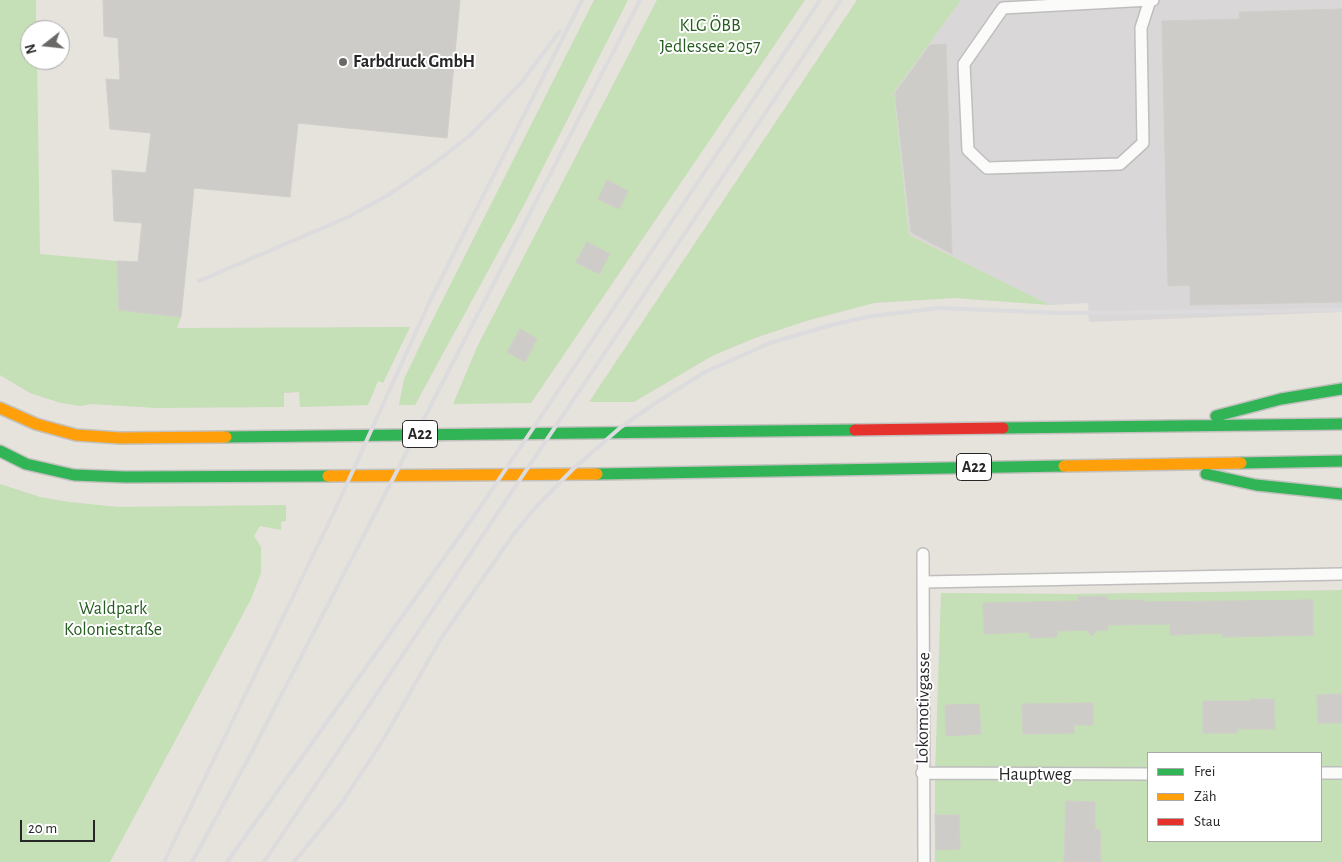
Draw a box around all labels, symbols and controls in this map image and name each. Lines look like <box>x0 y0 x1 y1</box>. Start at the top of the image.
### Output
park label: KLG ÖBB Jedlessee 2057 <box>659 15 761 58</box>
north arrow <box>20 20 70 70</box>
text: N <box>23 42 40 55</box>
place label: Farbdruck GmbH <box>353 51 475 73</box>
marker: Farbdruck GmbH <box>337 56 349 68</box>
road number: A22 <box>402 420 438 448</box>
road number: A22 <box>956 454 992 481</box>
park label: Waldpark Koloniestraße <box>64 598 162 640</box>
street label: Lokomotivgasse <box>911 652 935 764</box>
legend <box>1147 752 1322 842</box>
street label: Hauptweg <box>998 764 1072 786</box>
text: Frei <box>1194 764 1215 779</box>
text: Zäh <box>1194 789 1217 804</box>
scale bar <box>22 810 98 842</box>
text: Stau <box>1194 814 1220 829</box>
text: 20 m <box>28 821 57 836</box>

